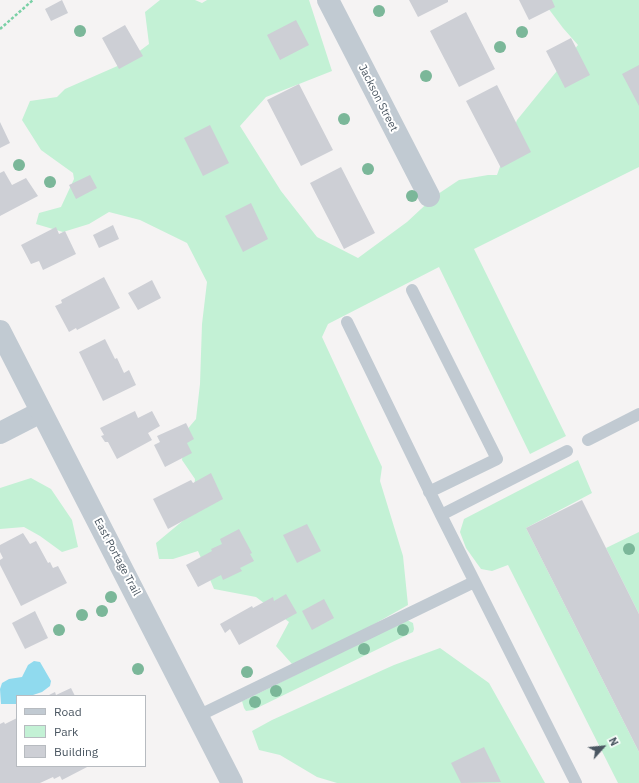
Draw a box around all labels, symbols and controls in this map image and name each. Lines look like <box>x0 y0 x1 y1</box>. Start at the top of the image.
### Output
street label: Jackson Street <box>355 62 401 134</box>
street label: East Portage Trail <box>91 516 143 598</box>
legend <box>16 695 146 767</box>
text: Road <box>54 704 82 719</box>
text: Park <box>54 724 78 739</box>
north arrow <box>583 727 623 767</box>
text: N <box>606 735 622 748</box>
text: Building <box>54 744 98 759</box>

